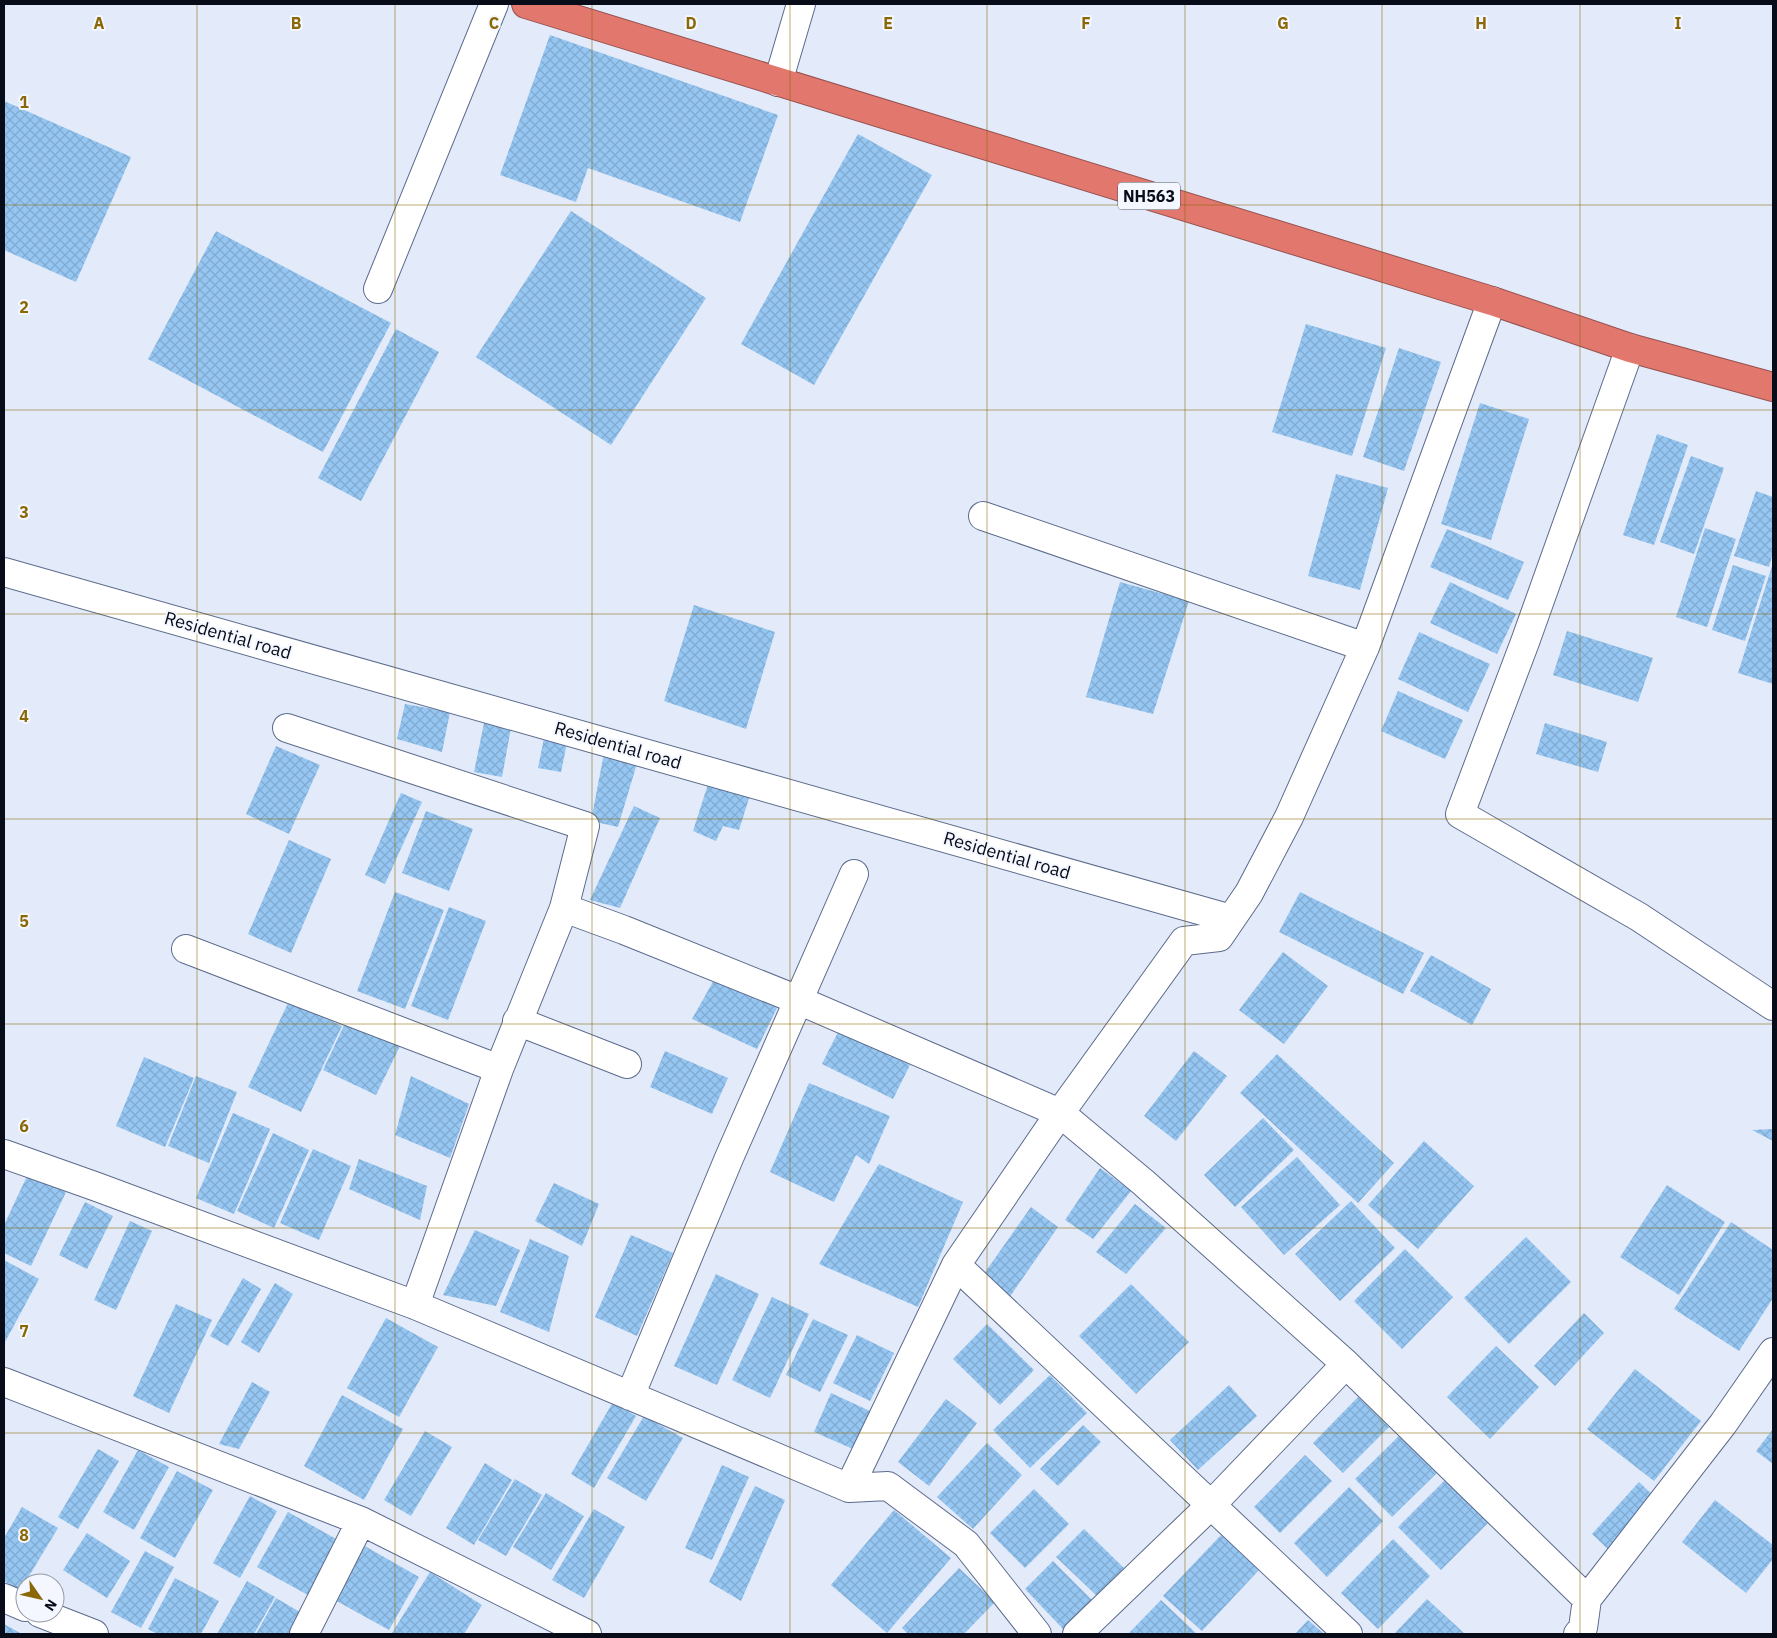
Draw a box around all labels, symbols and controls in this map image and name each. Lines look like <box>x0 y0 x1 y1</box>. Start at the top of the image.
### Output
text: A <box>94 13 105 33</box>
text: B <box>291 13 302 33</box>
text: C <box>489 13 499 33</box>
text: D <box>685 13 697 33</box>
text: E <box>883 13 893 33</box>
text: F <box>1081 13 1091 33</box>
text: G <box>1277 13 1289 33</box>
text: H <box>1475 13 1487 33</box>
text: I <box>1675 13 1682 33</box>
text: 1 <box>19 92 29 112</box>
road number: NH563 <box>1118 182 1180 210</box>
text: 2 <box>19 297 29 317</box>
text: 3 <box>19 502 29 522</box>
street label: Residential road <box>162 606 294 664</box>
text: 4 <box>19 706 29 726</box>
street label: Residential road <box>552 716 684 774</box>
street label: Residential road <box>941 826 1073 884</box>
text: 5 <box>19 911 29 931</box>
text: 6 <box>19 1116 29 1136</box>
text: 7 <box>19 1321 29 1341</box>
text: 8 <box>19 1525 29 1545</box>
north arrow <box>15 1573 65 1623</box>
text: N <box>40 1596 61 1615</box>

